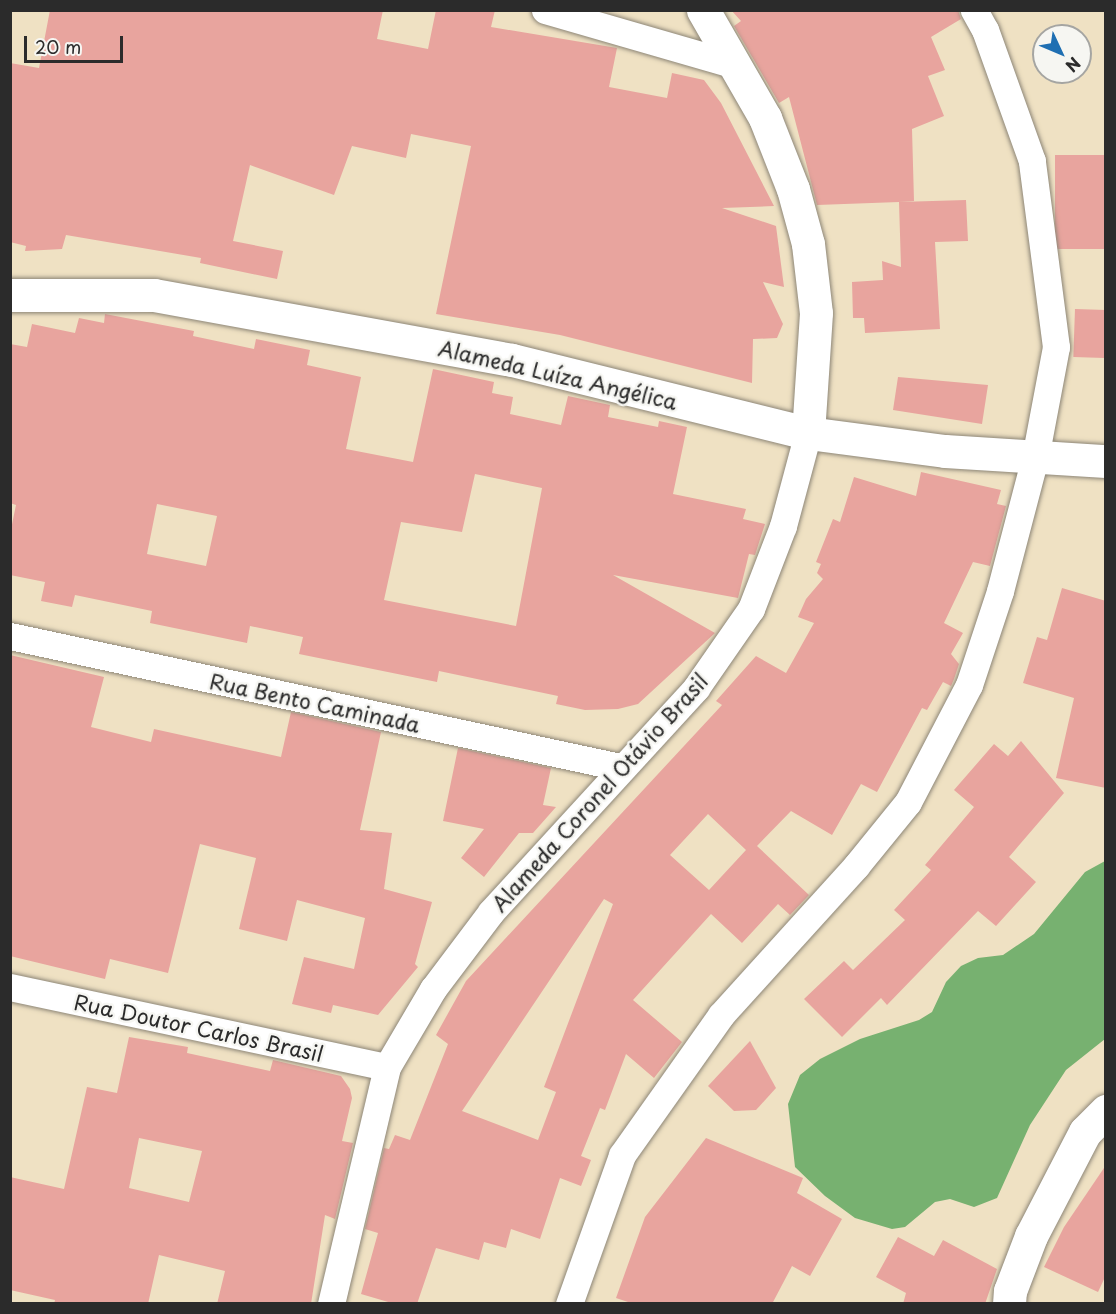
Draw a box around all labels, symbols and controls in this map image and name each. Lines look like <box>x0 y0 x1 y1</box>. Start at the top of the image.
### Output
scale bar <box>27 24 126 62</box>
north arrow <box>1032 24 1092 84</box>
text: 20 m <box>35 33 81 60</box>
text: N <box>1060 52 1087 78</box>
street label: Alameda Luíza Angélica <box>437 334 679 414</box>
street label: Rua Bento Caminada <box>206 667 424 737</box>
street label: Alameda Coronel Otávio Brasil <box>485 668 713 916</box>
street label: Rua Doutor Carlos Brasil <box>72 988 326 1066</box>

